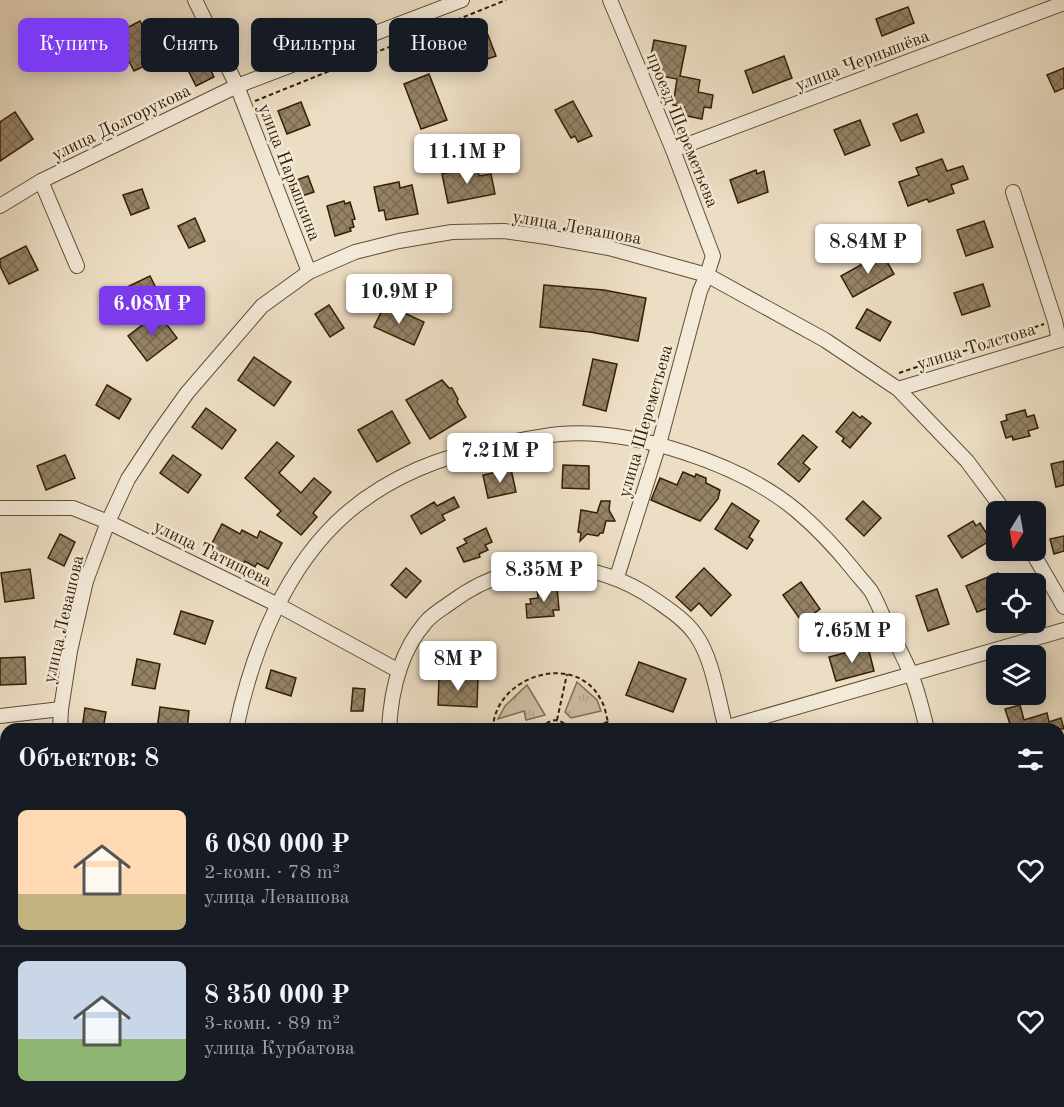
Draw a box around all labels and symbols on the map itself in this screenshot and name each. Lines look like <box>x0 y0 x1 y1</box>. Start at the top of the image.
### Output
street label: улица Чернышёва <box>793 27 932 95</box>
street label: проезд Шереметьева <box>643 50 721 210</box>
street label: улица Долгорукова <box>49 81 194 164</box>
street label: улица Нарышкина <box>255 101 324 244</box>
pin: 11.1M ₽ <box>412 134 522 185</box>
street label: улица Левашова <box>511 208 643 248</box>
pin: 8.84M ₽ <box>813 224 923 275</box>
pin: 10.9M ₽ <box>344 274 454 325</box>
pin: 6.08M ₽ <box>97 286 207 337</box>
street label: улица Толстова <box>915 320 1038 374</box>
street label: улица Шереметьева <box>616 343 676 500</box>
pin: 7.21M ₽ <box>445 433 555 484</box>
north arrow <box>986 501 1046 561</box>
street label: улица Татищева <box>150 517 275 590</box>
pin: 8.35M ₽ <box>489 552 599 603</box>
street label: улица Левашова <box>40 553 88 685</box>
pin: 7.65M ₽ <box>797 613 907 664</box>
pin: 8M ₽ <box>422 641 494 692</box>

